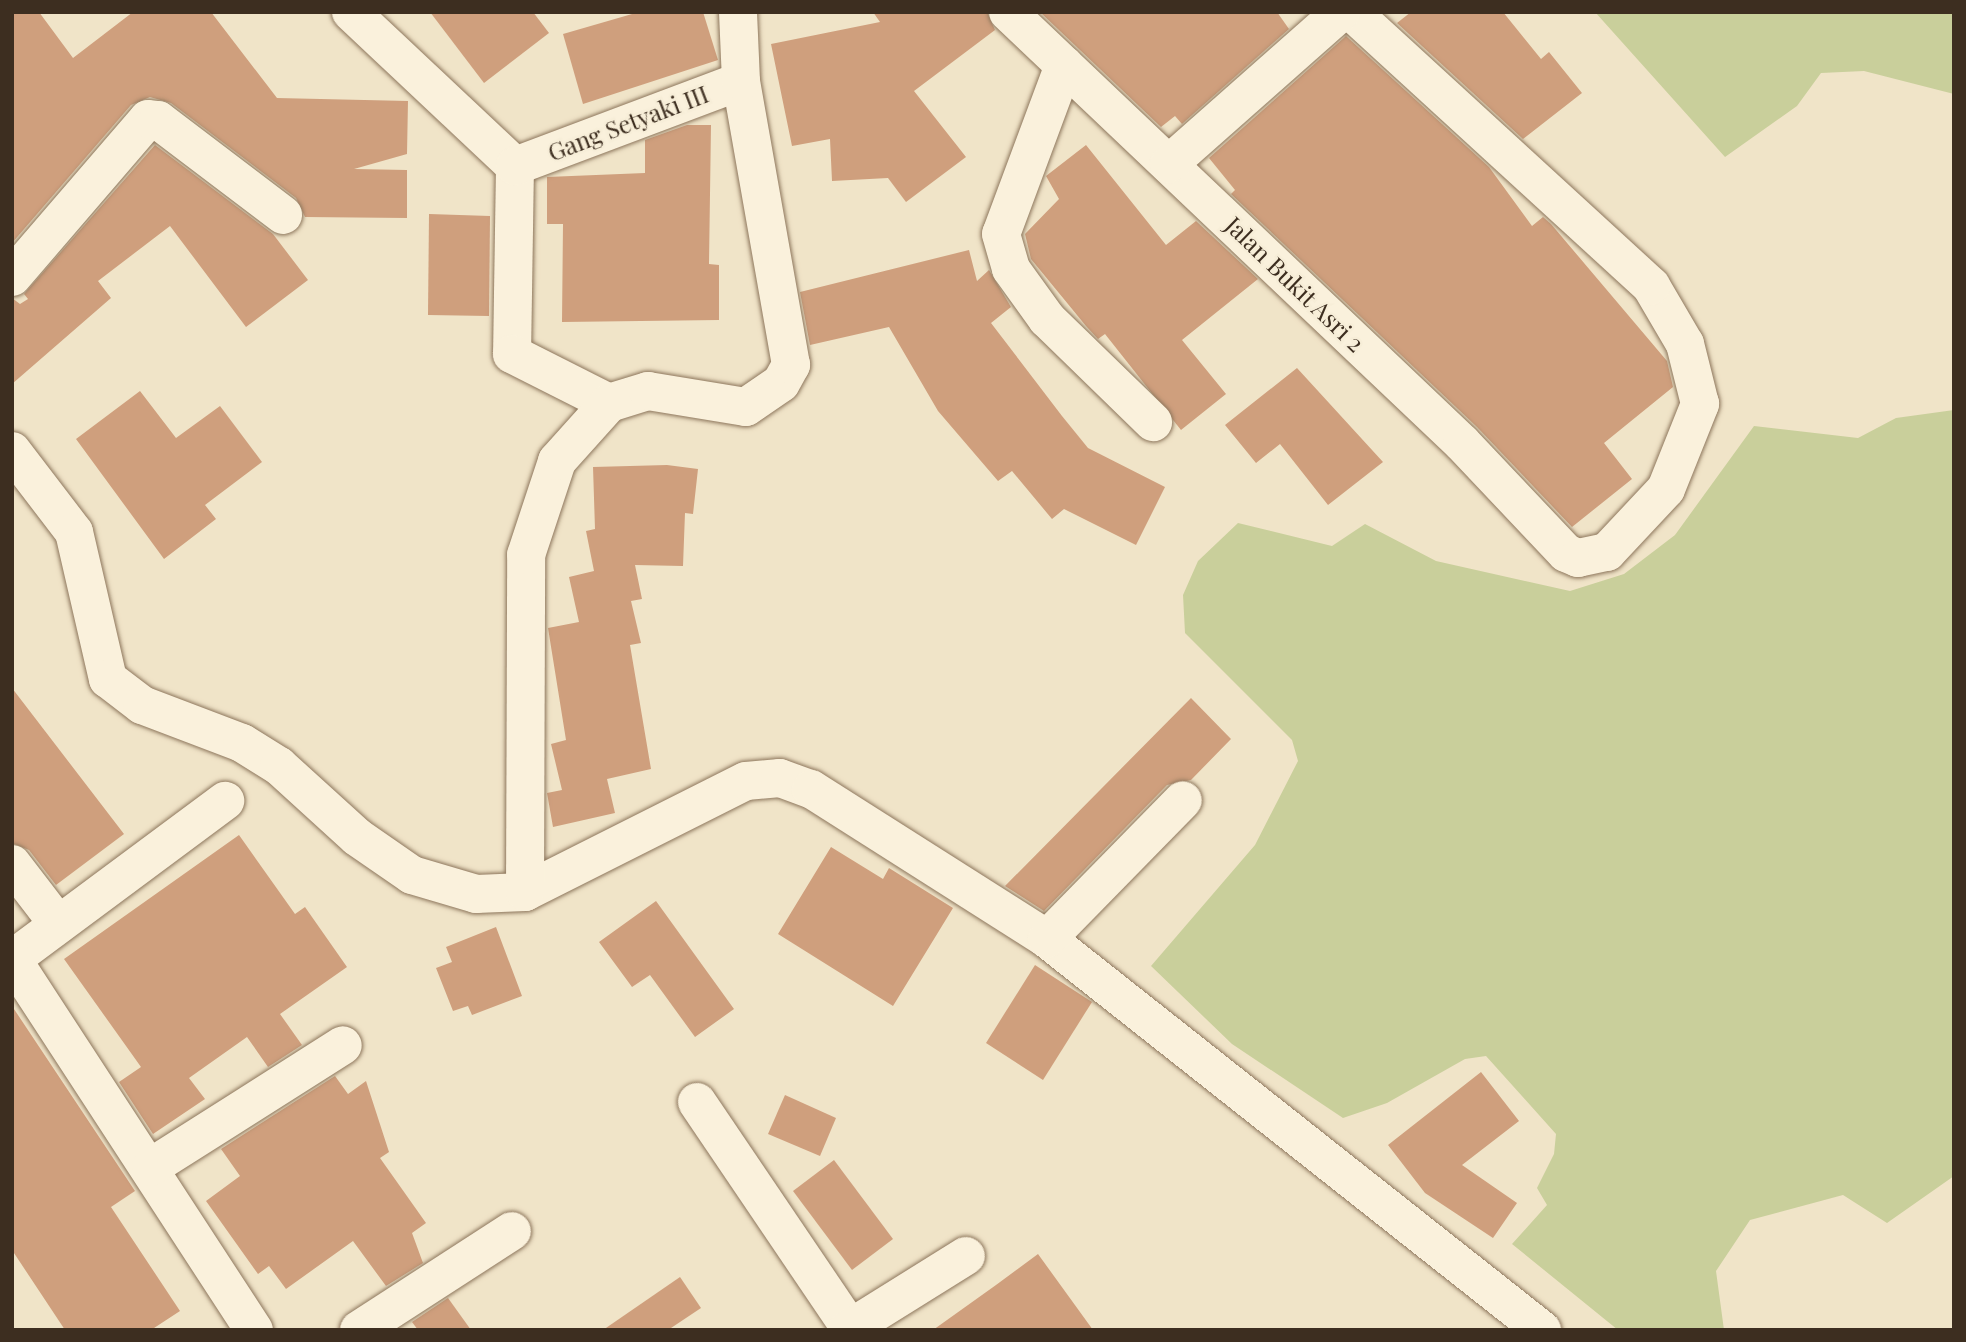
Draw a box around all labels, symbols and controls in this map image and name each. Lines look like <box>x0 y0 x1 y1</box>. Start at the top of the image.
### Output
street label: Gang Setyaki III <box>544 79 712 167</box>
street label: Jalan Bukit Asri 2 <box>1219 210 1371 358</box>

